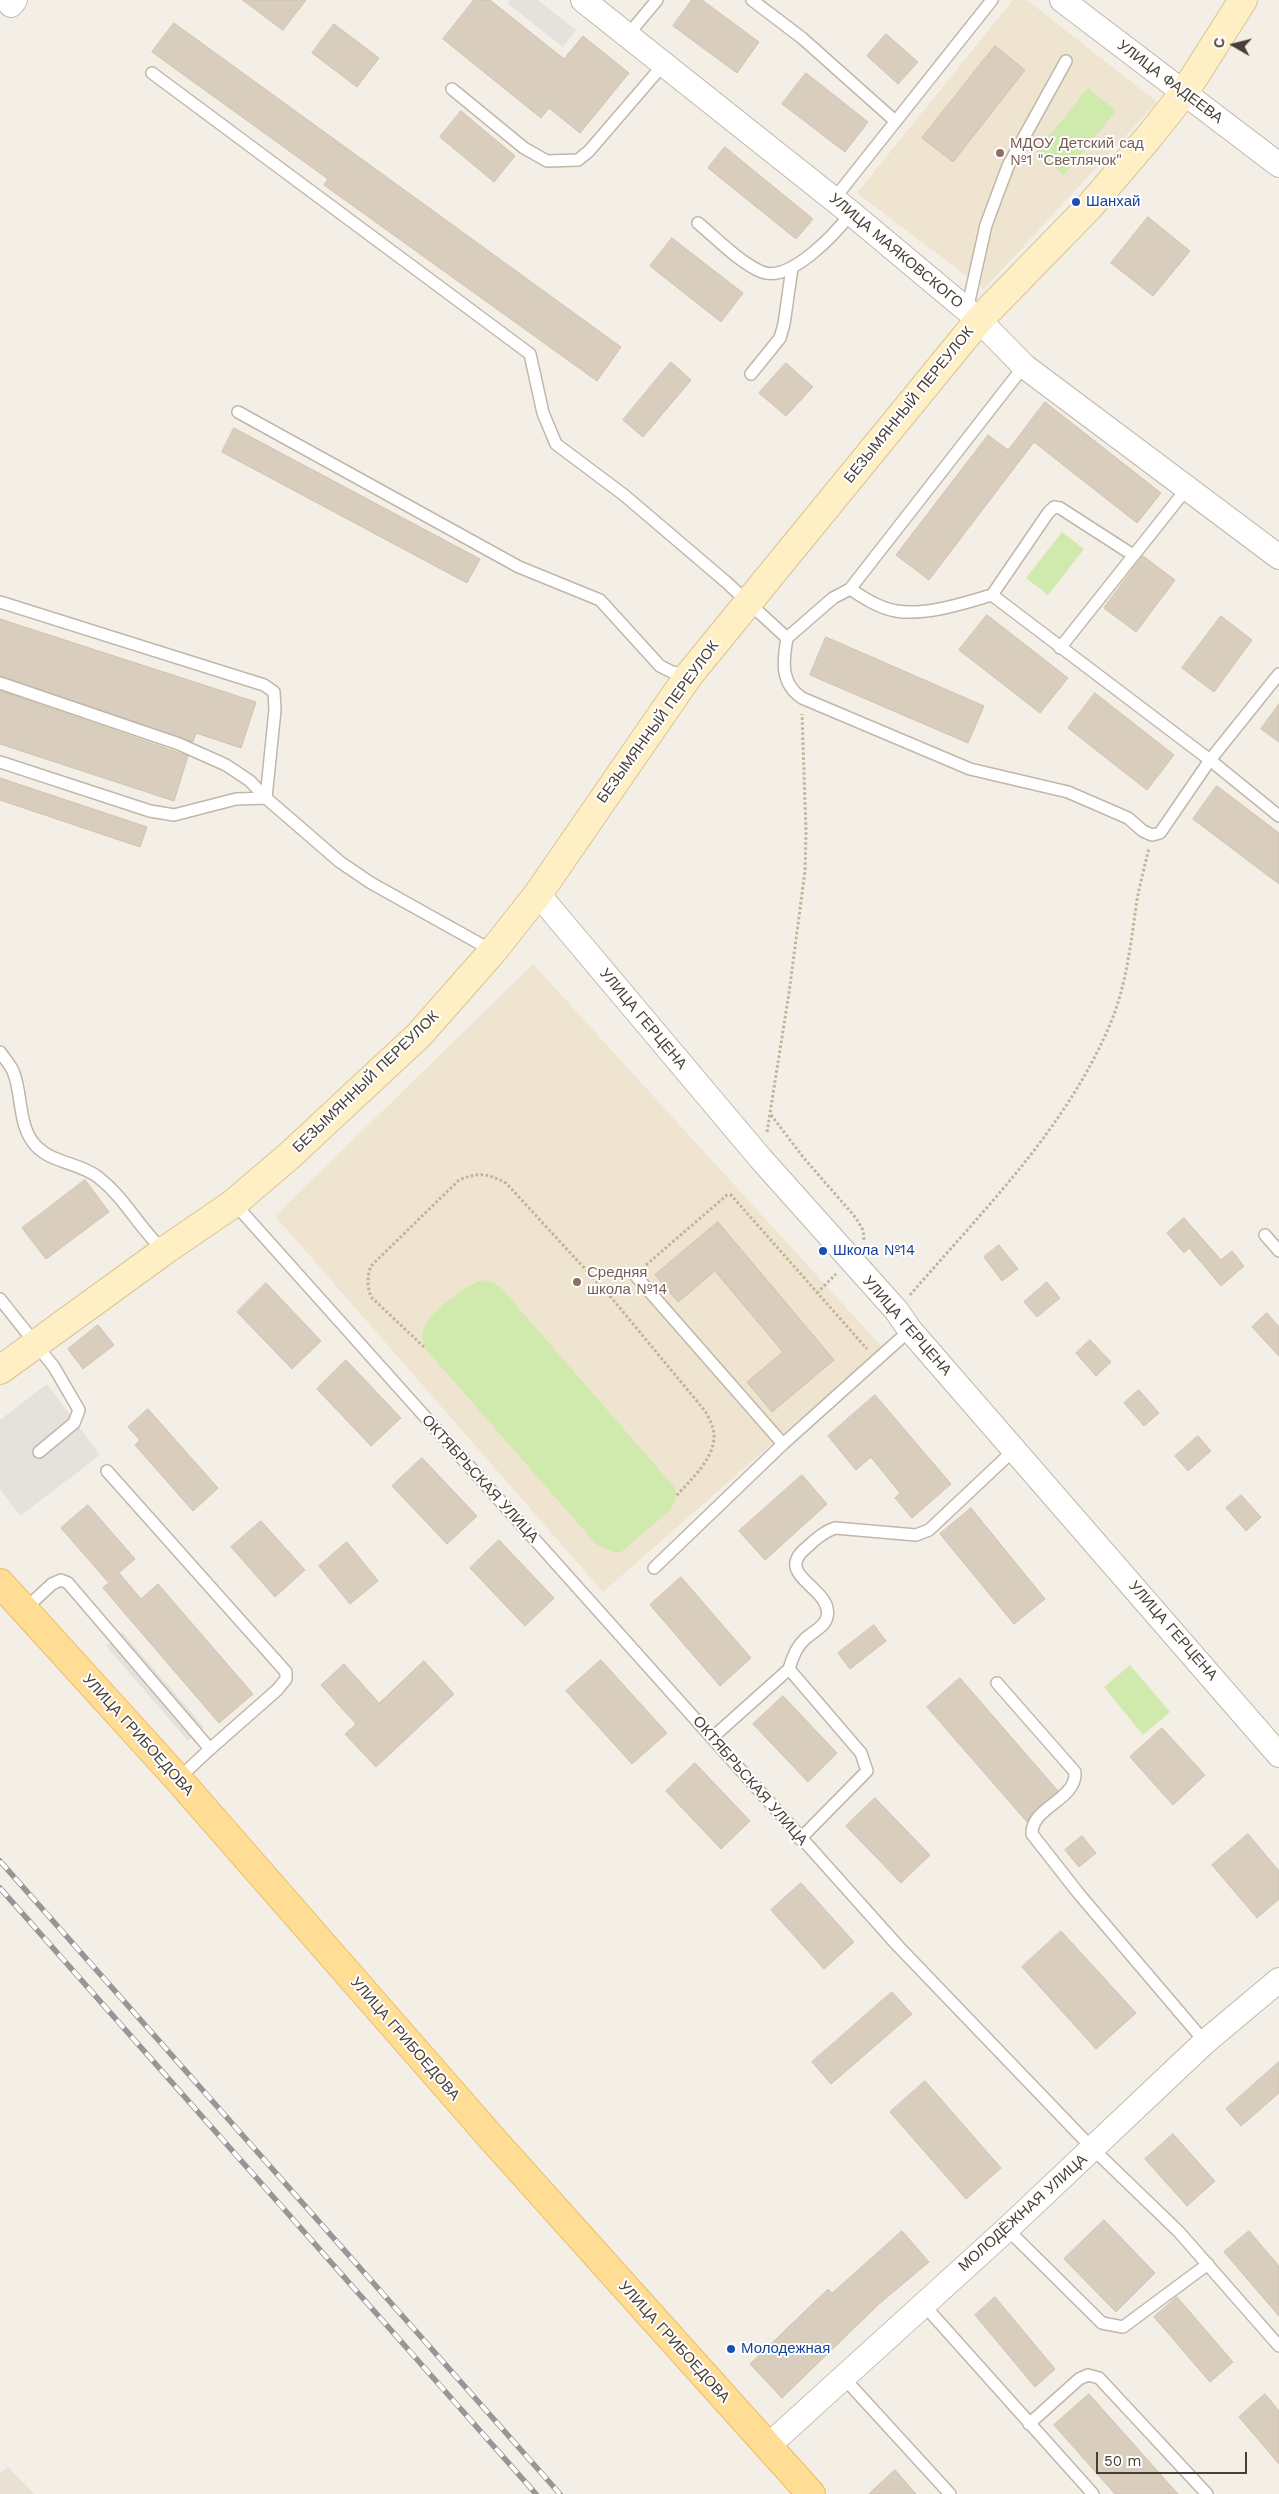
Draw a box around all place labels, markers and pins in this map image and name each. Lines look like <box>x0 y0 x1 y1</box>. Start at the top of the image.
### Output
place label: МДОУ Детский сад №1 "Светлячок" <box>1010 135 1144 170</box>
marker: МДОУ Детский сад №1 "Светлячок" <box>994 147 1006 159</box>
place label: Шанхай <box>1086 193 1140 211</box>
marker: Шанхай <box>1070 196 1082 208</box>
place label: Школа №14 <box>833 1242 915 1260</box>
marker: Школа №14 <box>817 1245 829 1257</box>
place label: Средняя школа №14 <box>587 1264 667 1299</box>
marker: Средняя школа №14 <box>571 1276 583 1288</box>
place label: Молодежная <box>741 2340 830 2358</box>
marker: Молодежная <box>725 2343 737 2355</box>

